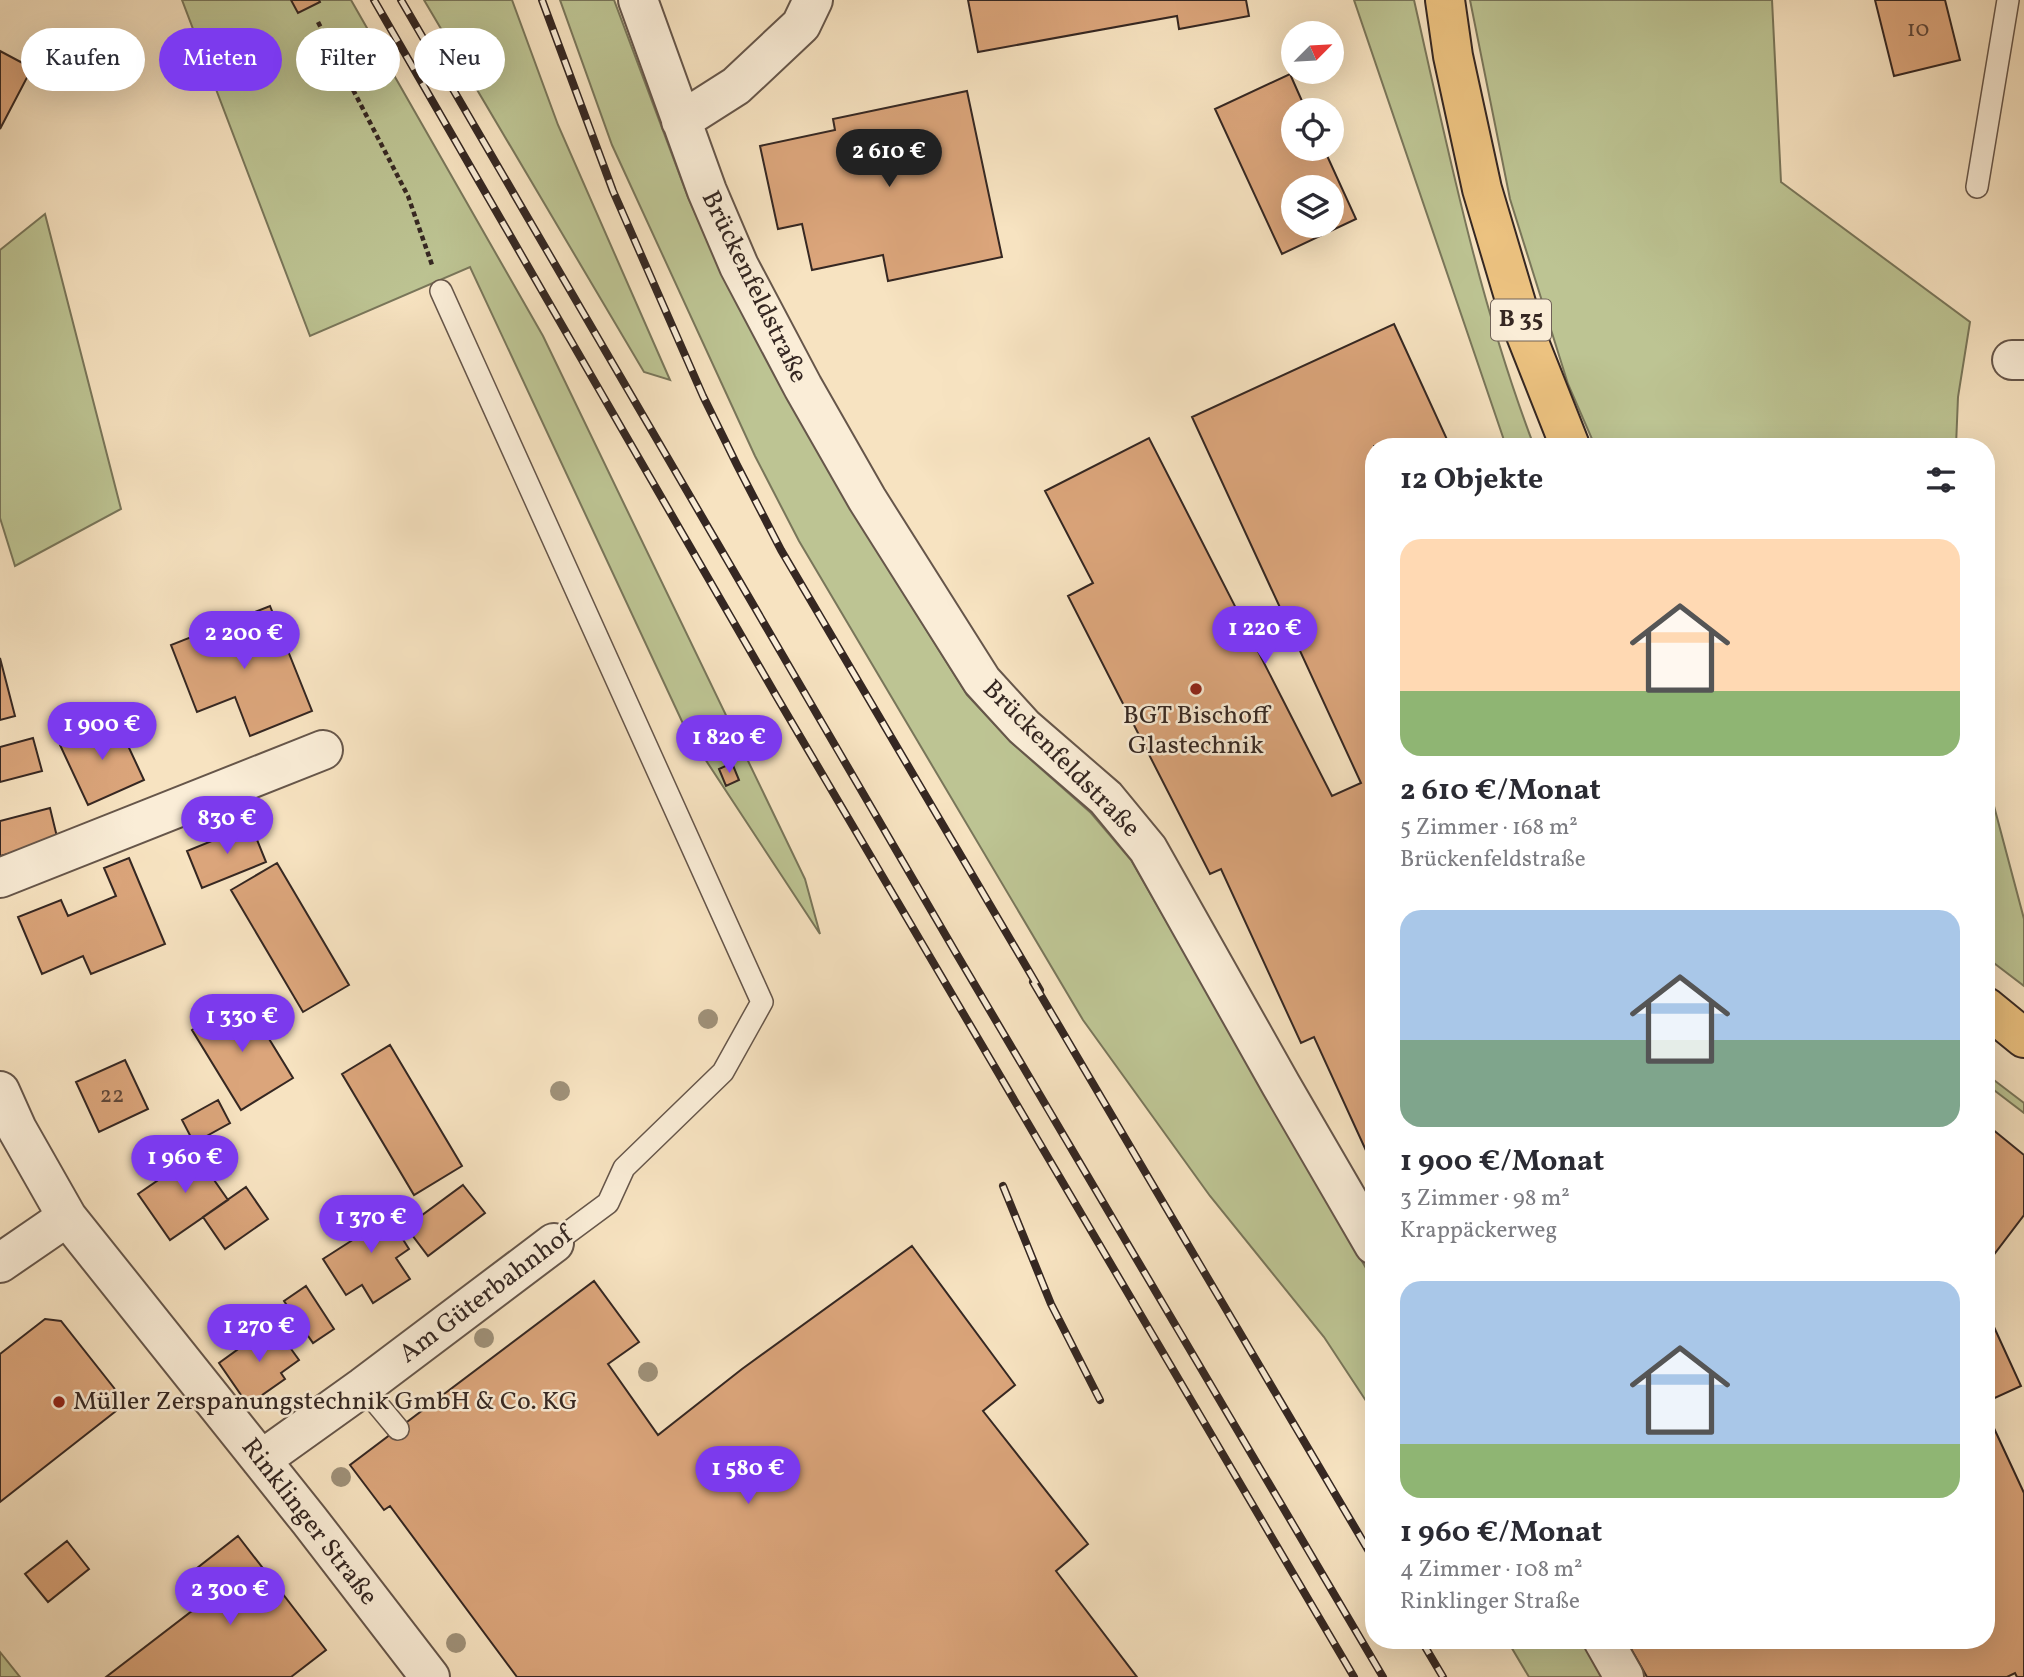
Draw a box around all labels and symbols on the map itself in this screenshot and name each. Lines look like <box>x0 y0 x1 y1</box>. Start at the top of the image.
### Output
house number: 10 <box>1907 14 1929 46</box>
north arrow <box>1281 21 1344 84</box>
pin: 2 610 € <box>824 130 954 189</box>
street label: Brückenfeldstraße <box>692 185 816 389</box>
road number: B 35 <box>1491 300 1551 340</box>
pin: 1 220 € <box>1200 606 1330 666</box>
pin: 2 200 € <box>179 612 309 671</box>
street label: Brückenfeldstraße <box>974 672 1148 846</box>
marker: BGT Bischoff Glastechnik <box>1188 681 1204 697</box>
place label: BGT Bischoff Glastechnik <box>1123 698 1272 764</box>
pin: 1 900 € <box>37 702 167 762</box>
pin: 1 820 € <box>664 716 794 775</box>
pin: 830 € <box>178 796 276 856</box>
pin: 1 330 € <box>177 995 307 1054</box>
house number: 22 <box>100 1080 124 1112</box>
pin: 1 960 € <box>120 1136 250 1195</box>
pin: 1 370 € <box>306 1196 436 1255</box>
street label: Am Güterbahnhof <box>392 1217 582 1372</box>
pin: 1 270 € <box>194 1304 324 1364</box>
place label: Müller Zerspanungstechnik GmbH & Co. KG <box>73 1384 578 1420</box>
marker: Müller Zerspanungstechnik GmbH & Co. KG <box>51 1394 67 1410</box>
street label: Rinklinger Straße <box>232 1431 386 1613</box>
pin: 1 580 € <box>683 1446 813 1506</box>
pin: 2 300 € <box>165 1568 295 1627</box>

